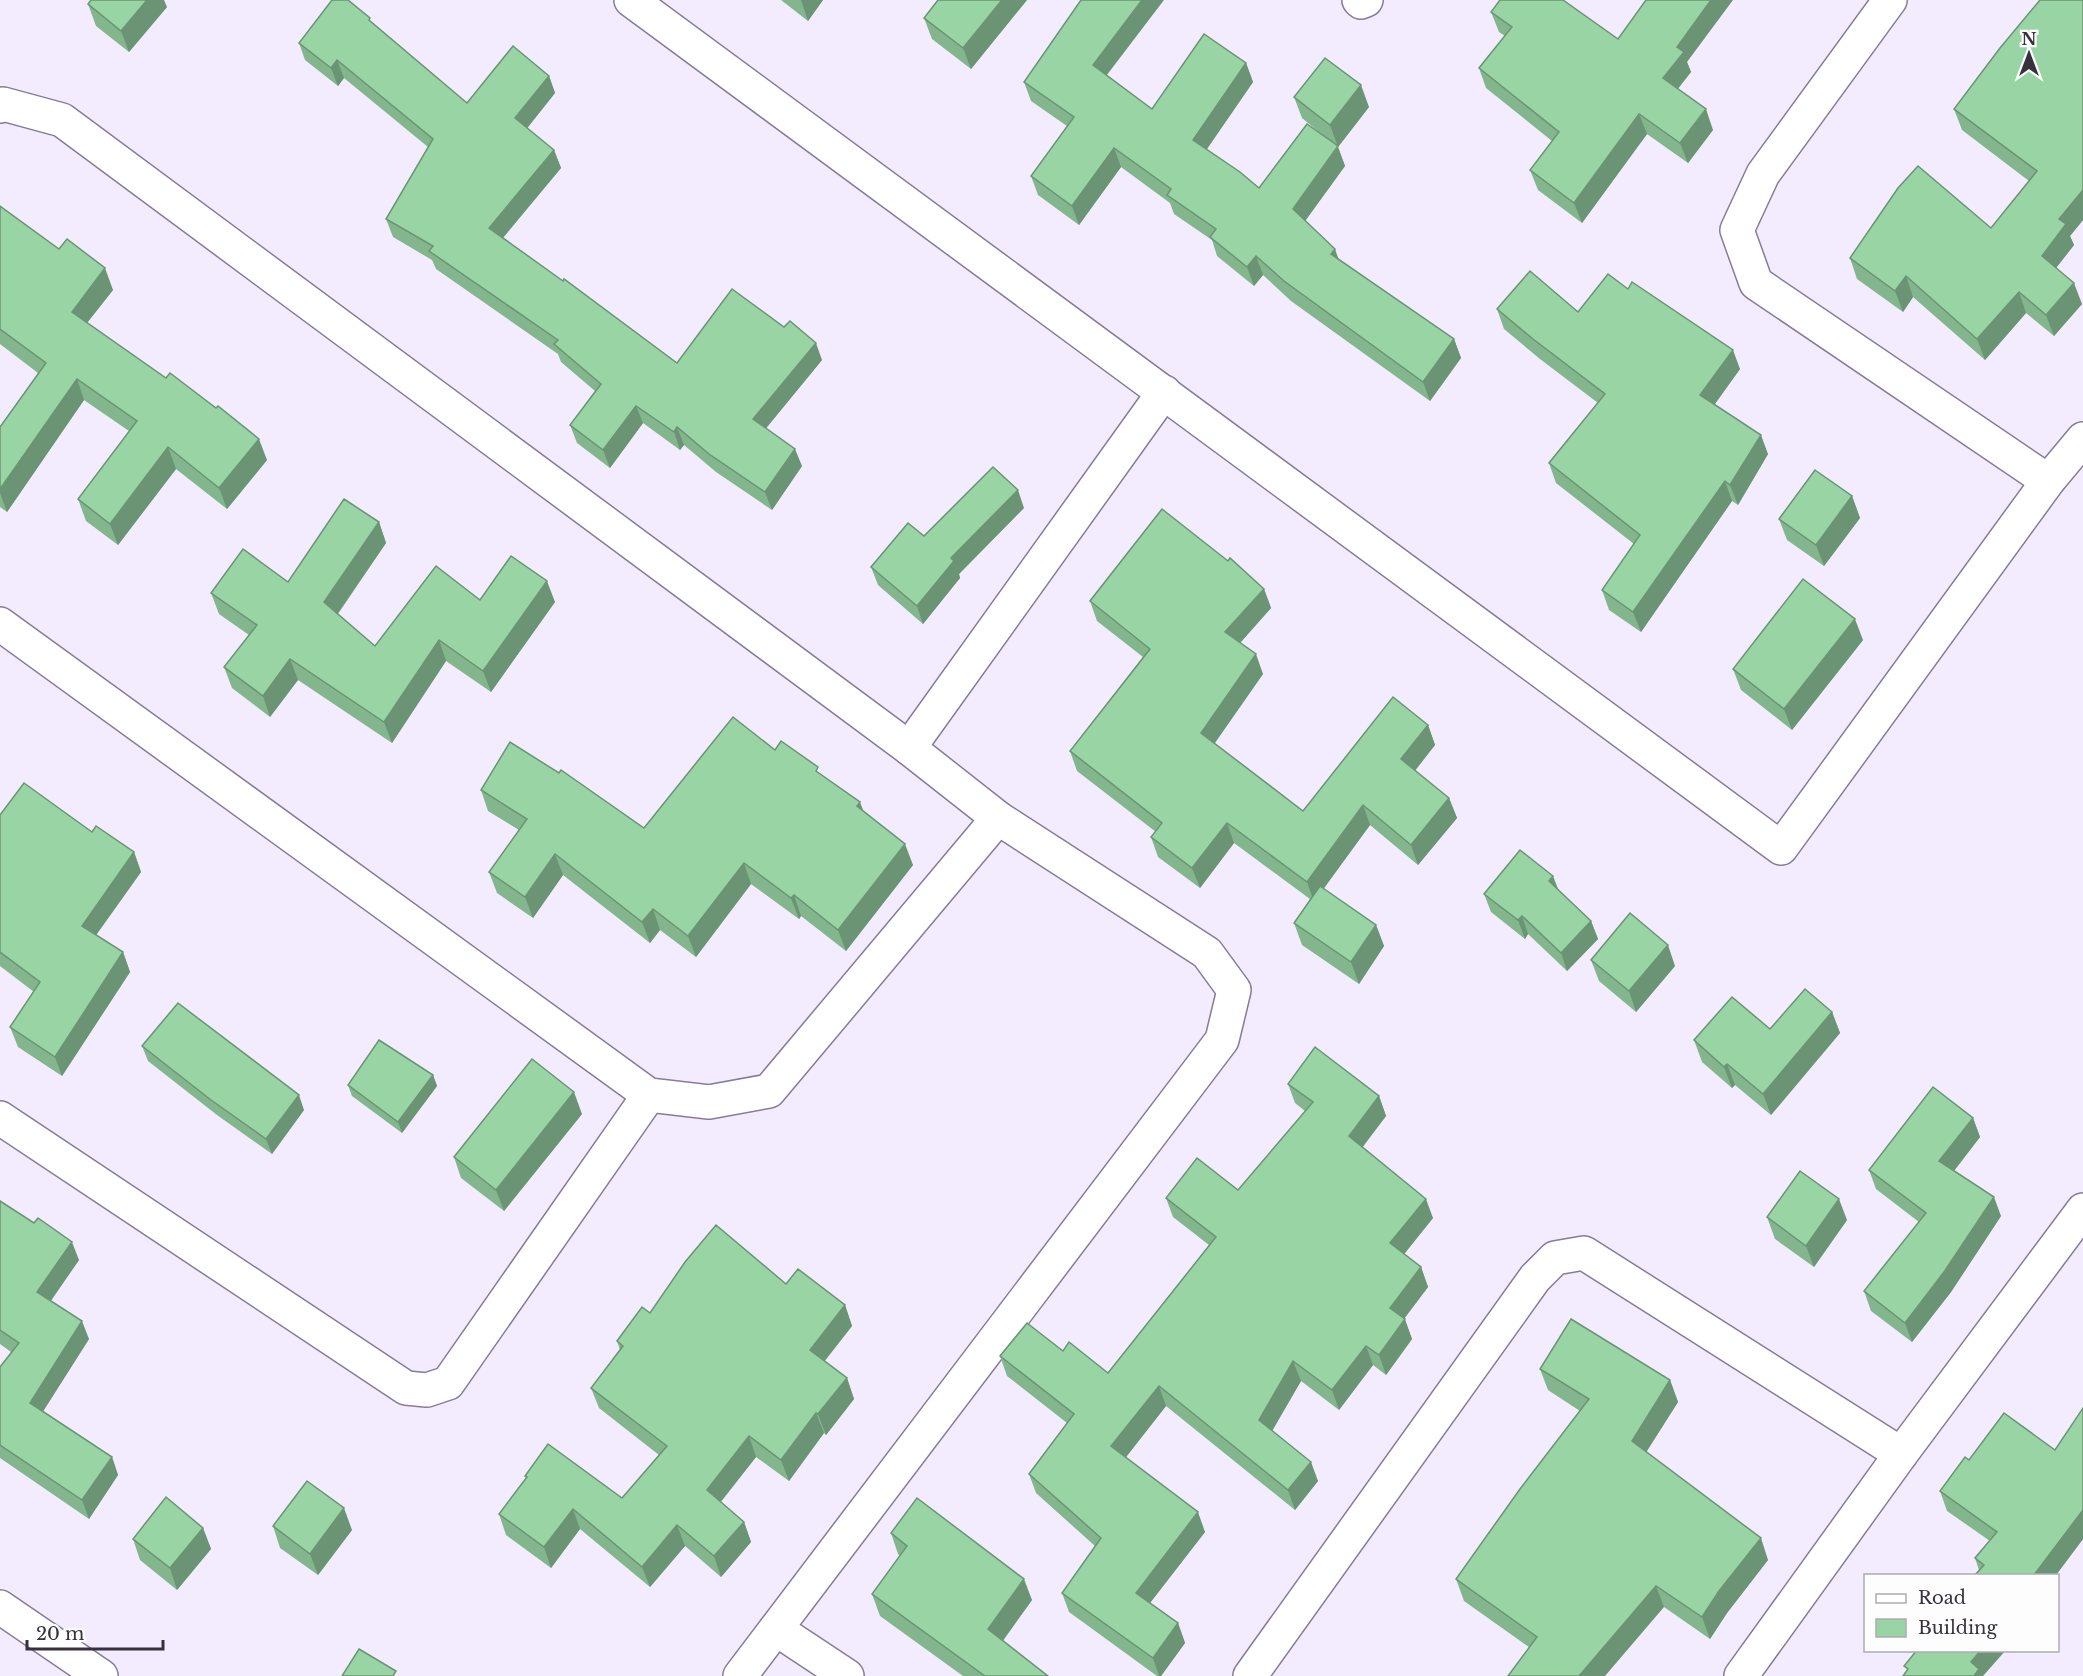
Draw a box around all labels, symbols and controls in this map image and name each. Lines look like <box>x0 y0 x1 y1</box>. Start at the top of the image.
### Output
north arrow <box>1999 24 2059 84</box>
text: N <box>2021 29 2037 49</box>
legend <box>1864 1574 2059 1652</box>
text: Road <box>1918 1587 1966 1609</box>
scale bar <box>27 1613 164 1651</box>
text: Building <box>1918 1617 1997 1639</box>
text: 20 m <box>36 1623 84 1645</box>

